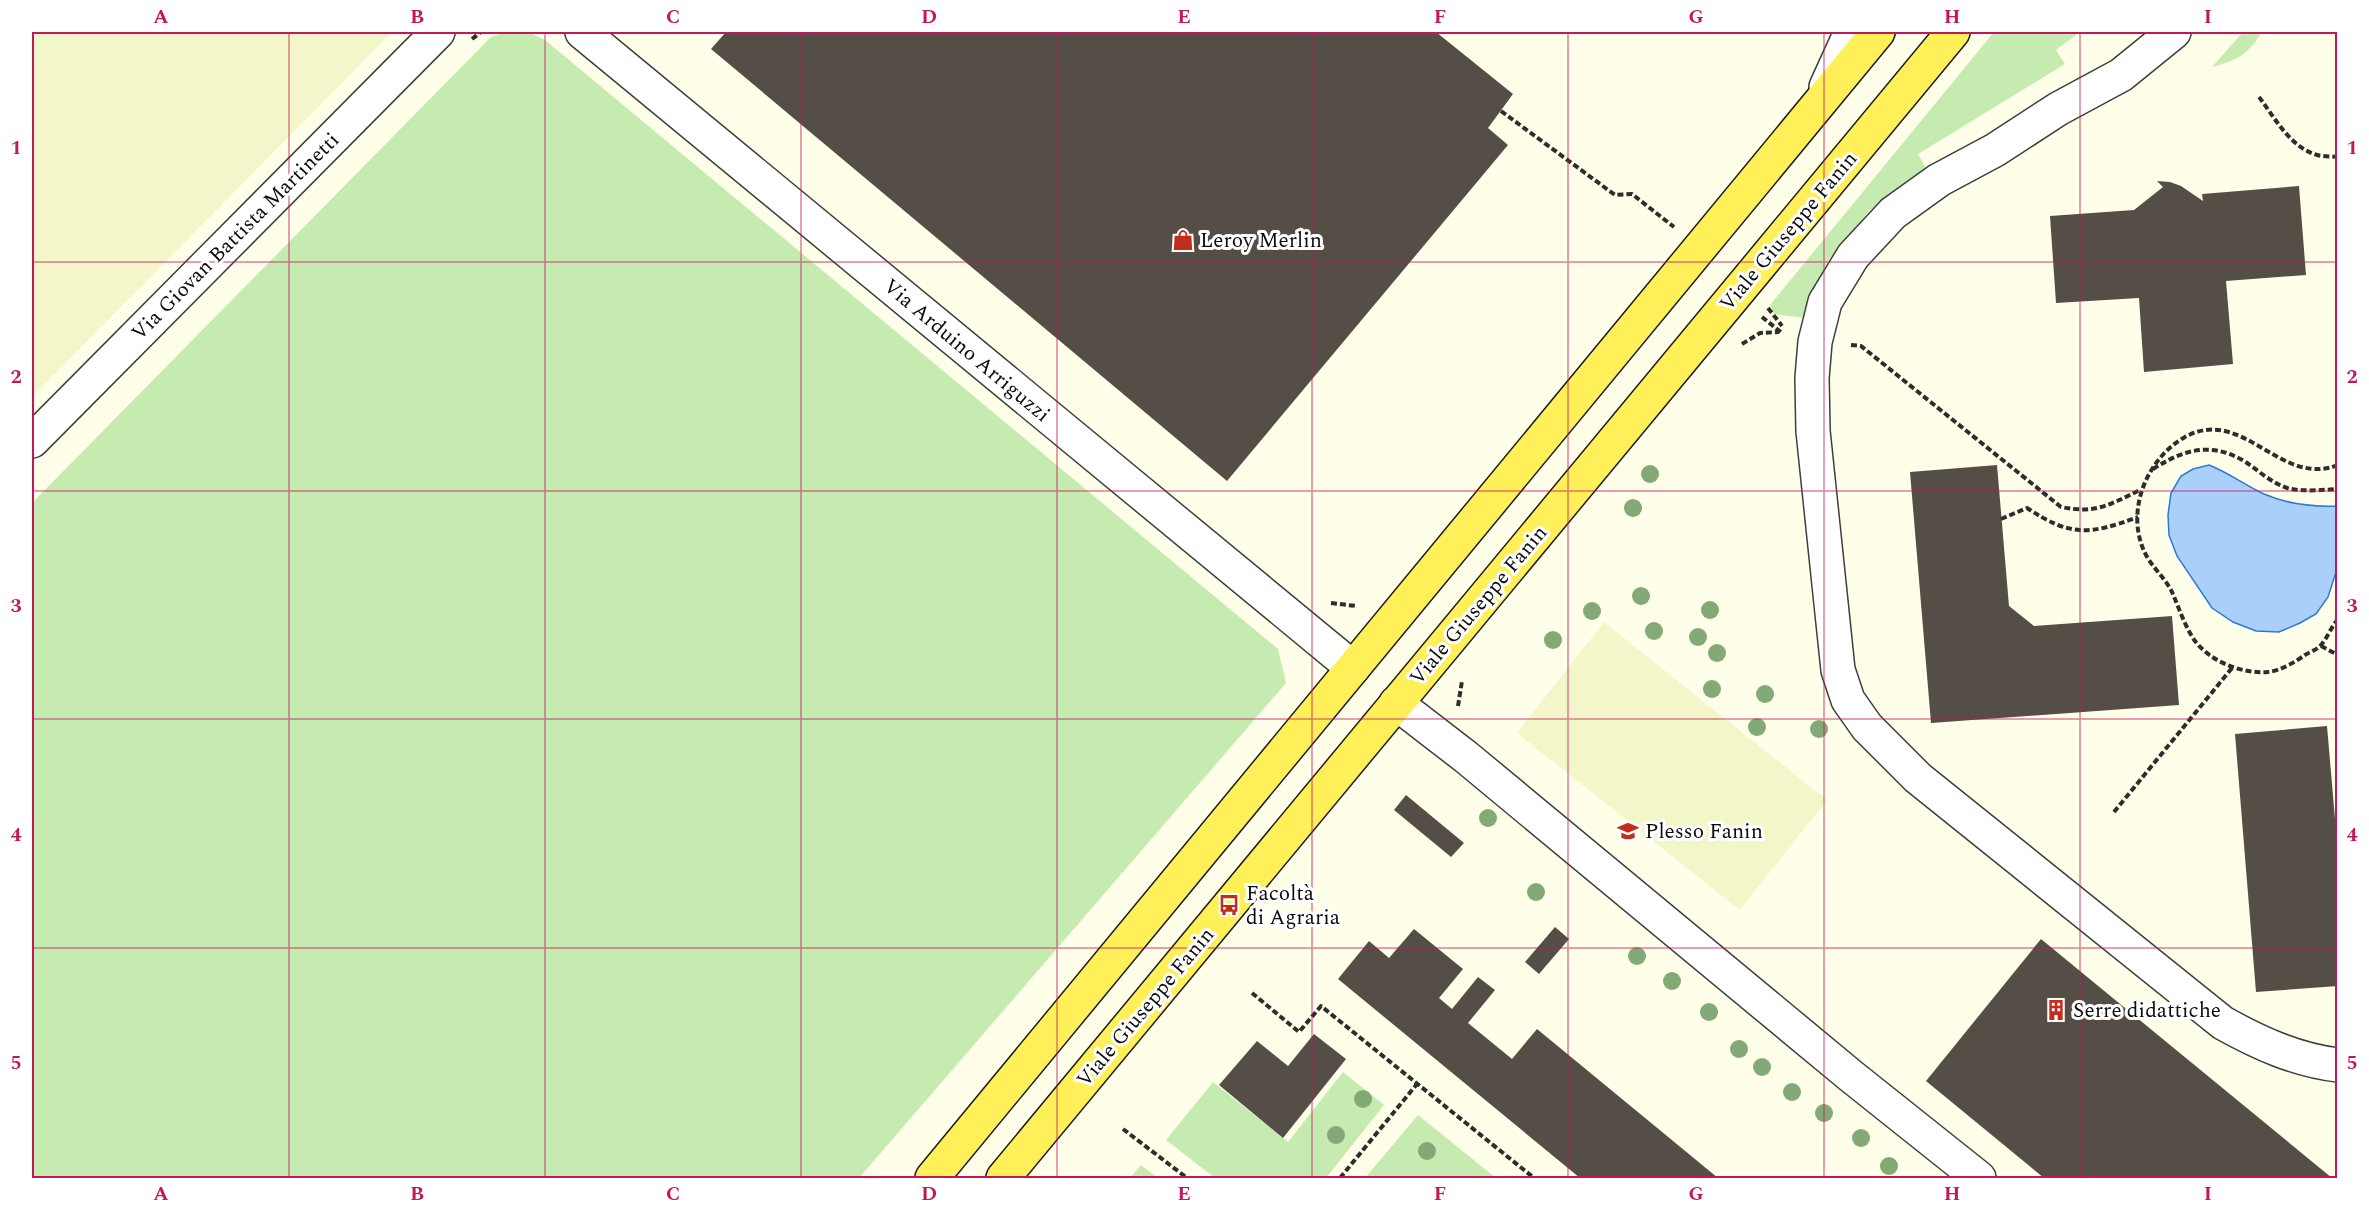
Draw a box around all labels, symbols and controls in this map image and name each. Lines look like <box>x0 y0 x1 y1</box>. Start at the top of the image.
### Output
text: A <box>153 2 169 32</box>
text: B <box>410 2 424 32</box>
text: C <box>666 2 680 32</box>
text: D <box>921 2 937 32</box>
text: E <box>1177 2 1191 32</box>
text: F <box>1434 2 1446 32</box>
text: G <box>1688 2 1704 32</box>
text: H <box>1944 2 1960 32</box>
text: I <box>2204 2 2212 32</box>
street label: Via Giovan Battista Martinetti <box>124 125 347 348</box>
text: 1 <box>10 133 22 163</box>
text: 1 <box>2346 133 2358 163</box>
street label: Viale Giuseppe Fanin <box>1712 145 1865 319</box>
place label: Leroy Merlin <box>1200 225 1322 257</box>
shop icon: Leroy Merlin <box>1171 228 1195 252</box>
street label: Via Arduino Arriguzzi <box>876 271 1057 430</box>
text: 2 <box>10 362 22 392</box>
text: 2 <box>2346 362 2358 392</box>
street label: Viale Giuseppe Fanin <box>1402 519 1555 693</box>
text: 3 <box>10 591 22 621</box>
text: 3 <box>2346 591 2358 621</box>
place label: Plesso Fanin <box>1645 816 1763 848</box>
school or university icon: Plesso Fanin <box>1616 819 1640 843</box>
text: 4 <box>10 820 22 850</box>
text: 4 <box>2346 820 2358 850</box>
place label: Facoltà di Agraria <box>1246 878 1341 934</box>
bus stop icon: Facoltà di Agraria <box>1217 893 1241 917</box>
street label: Viale Giuseppe Fanin <box>1069 921 1222 1095</box>
place label: Serre didattiche <box>2073 995 2221 1027</box>
building icon: Serre didattiche <box>2044 998 2068 1022</box>
text: 5 <box>10 1048 22 1078</box>
text: 5 <box>2346 1048 2358 1078</box>
text: A <box>153 1179 169 1209</box>
text: B <box>410 1179 424 1209</box>
text: C <box>666 1179 680 1209</box>
text: D <box>921 1179 937 1209</box>
text: E <box>1177 1179 1191 1209</box>
text: F <box>1434 1179 1446 1209</box>
text: G <box>1688 1179 1704 1209</box>
text: H <box>1944 1179 1960 1209</box>
text: I <box>2204 1179 2212 1209</box>

